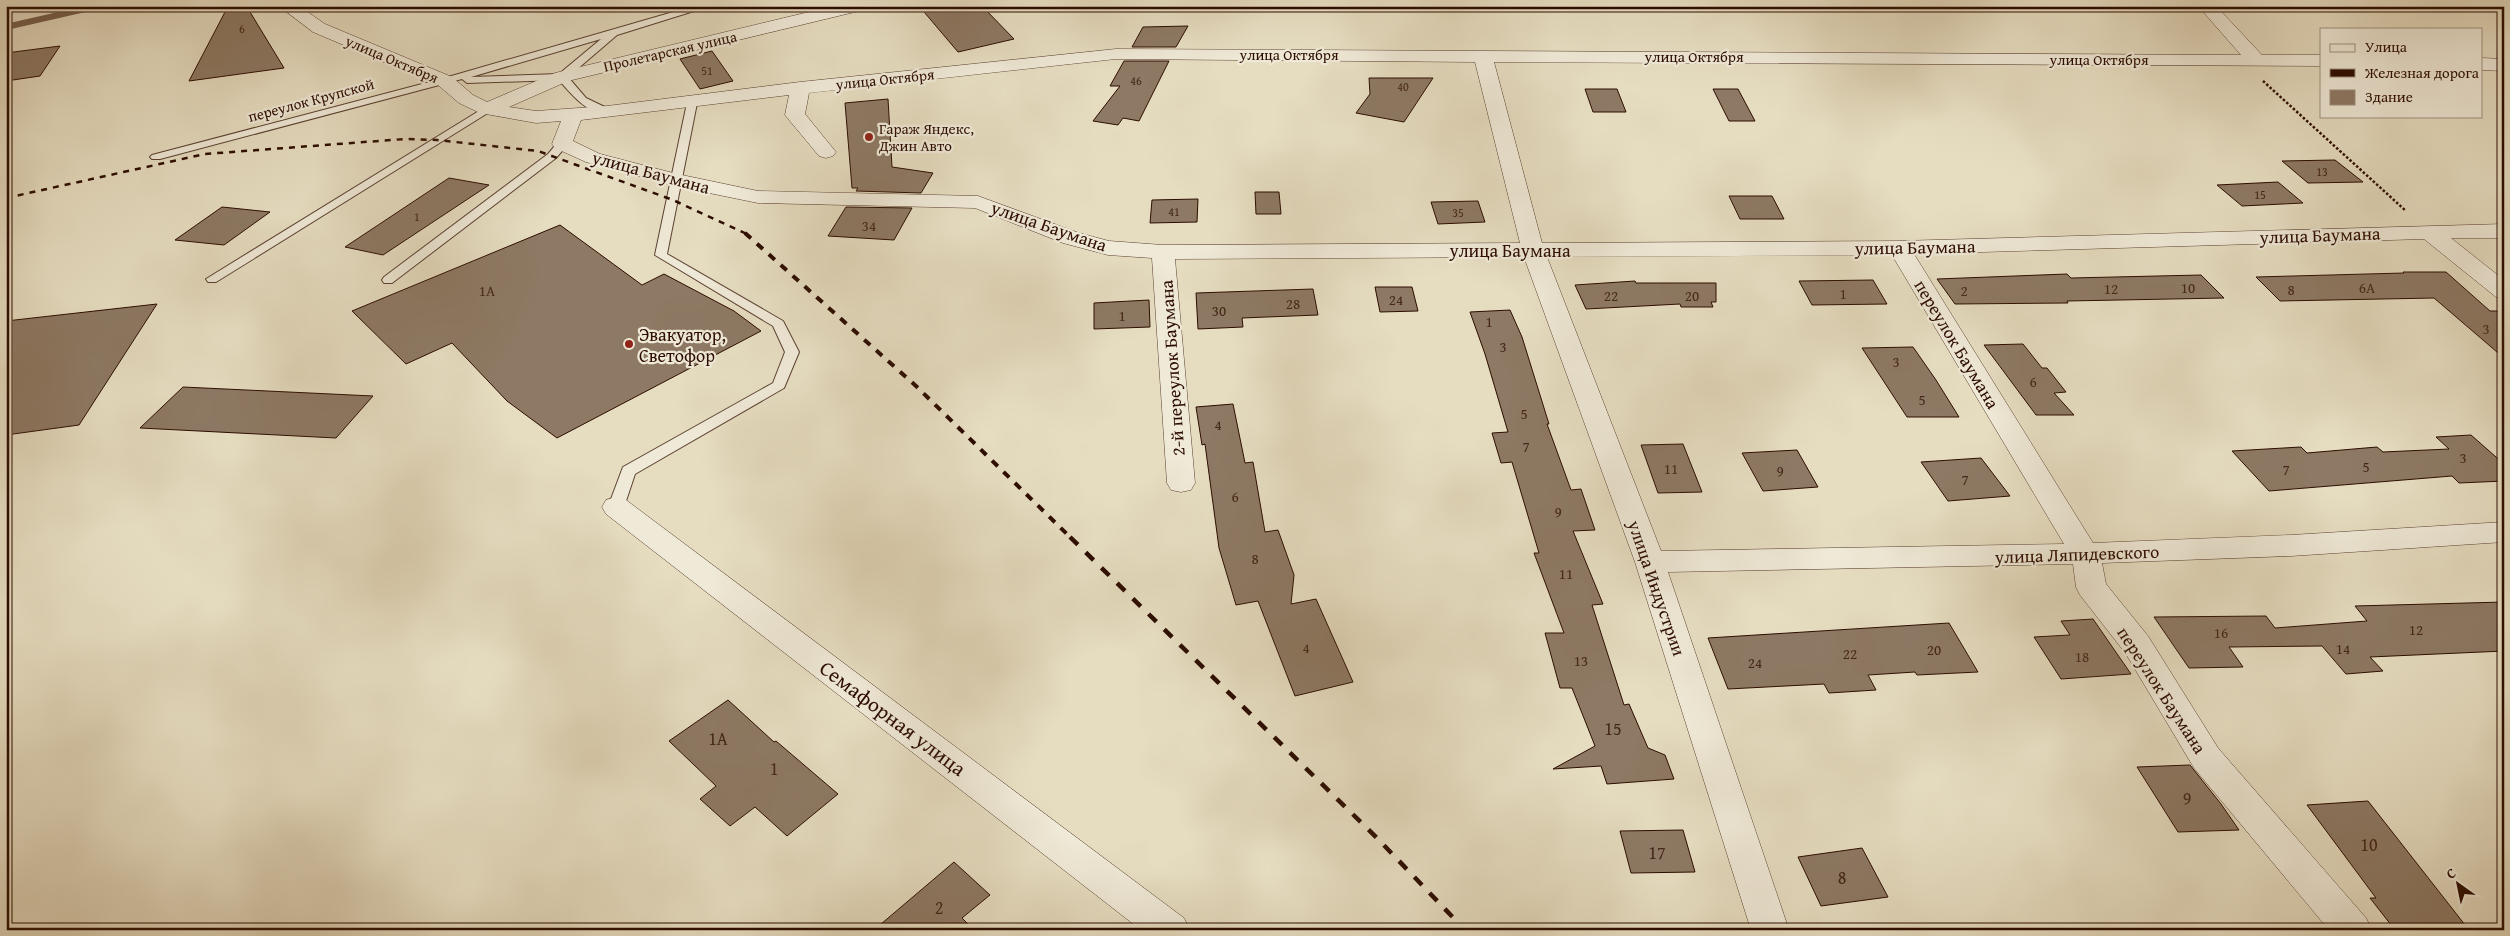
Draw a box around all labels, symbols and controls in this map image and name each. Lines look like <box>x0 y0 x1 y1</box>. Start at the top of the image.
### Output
house number: 6 <box>239 20 245 37</box>
street label: Пролетарская улица <box>601 25 740 77</box>
legend <box>2320 28 2482 118</box>
street label: улица Октября <box>341 30 442 88</box>
text: Улица <box>2365 36 2408 57</box>
street label: улица Октября <box>1239 44 1339 65</box>
street label: улица Октября <box>1644 46 1744 67</box>
street label: улица Октября <box>2049 49 2149 70</box>
house number: 51 <box>701 62 713 79</box>
text: Железная дорога <box>2364 62 2480 83</box>
street label: улица Октября <box>834 63 936 95</box>
house number: 46 <box>1130 72 1142 89</box>
street label: переулок Крупской <box>246 73 376 127</box>
house number: 40 <box>1397 78 1409 95</box>
text: Здание <box>2365 86 2413 107</box>
place label: Гараж Яндекс, Джин Авто <box>878 118 974 156</box>
marker: Гараж Яндекс, Джин Авто <box>863 131 875 143</box>
street label: улица Баумана <box>588 143 713 201</box>
house number: 13 <box>2316 163 2328 180</box>
house number: 15 <box>2254 186 2266 203</box>
street label: улица Баумана <box>986 193 1111 259</box>
house number: 41 <box>1168 203 1180 220</box>
house number: 35 <box>1452 204 1464 221</box>
house number: 1 <box>414 208 420 225</box>
house number: 34 <box>862 215 876 236</box>
street label: улица Баумана <box>2258 219 2381 251</box>
street label: улица Баумана <box>1853 232 1976 262</box>
street label: улица Баумана <box>1449 237 1571 264</box>
street label: переулок Баумана <box>1908 274 2007 414</box>
house number: 10 <box>2181 277 2195 298</box>
house number: 6А <box>2359 277 2375 298</box>
house number: 12 <box>2104 278 2118 299</box>
street label: 2-й переулок Баумана <box>1152 279 1192 457</box>
house number: 8 <box>2287 279 2295 300</box>
house number: 1А <box>479 280 495 301</box>
house number: 2 <box>1960 280 1968 301</box>
house number: 1 <box>1839 283 1847 304</box>
house number: 22 <box>1604 285 1618 306</box>
house number: 20 <box>1685 285 1699 306</box>
house number: 24 <box>1389 289 1403 310</box>
house number: 28 <box>1286 293 1300 314</box>
house number: 30 <box>1212 300 1226 321</box>
house number: 1 <box>1118 305 1126 326</box>
house number: 1 <box>1485 311 1493 332</box>
house number: 3 <box>2482 318 2490 339</box>
place label: Эвакуатор, Светофор <box>639 321 726 369</box>
house number: 3 <box>1499 336 1507 357</box>
marker: Эвакуатор, Светофор <box>623 338 635 350</box>
house number: 3 <box>1892 351 1900 372</box>
house number: 6 <box>2029 371 2037 392</box>
house number: 5 <box>1918 389 1926 410</box>
house number: 5 <box>1520 403 1528 424</box>
house number: 4 <box>1214 414 1222 435</box>
house number: 7 <box>1522 436 1530 457</box>
house number: 3 <box>2459 447 2467 468</box>
house number: 5 <box>2362 456 2370 477</box>
house number: 11 <box>1664 458 1678 479</box>
house number: 7 <box>2282 459 2290 480</box>
house number: 9 <box>1776 460 1784 481</box>
house number: 7 <box>1961 469 1969 490</box>
house number: 6 <box>1231 486 1239 507</box>
house number: 9 <box>1554 501 1562 522</box>
street label: улица Индустрии <box>1621 516 1693 660</box>
street label: улица Ляпидевского <box>1993 538 2160 570</box>
house number: 8 <box>1251 548 1259 569</box>
house number: 11 <box>1559 563 1573 584</box>
house number: 12 <box>2409 619 2423 640</box>
street label: переулок Баумана <box>2111 621 2214 759</box>
house number: 16 <box>2214 622 2228 643</box>
house number: 4 <box>1302 637 1310 658</box>
house number: 14 <box>2336 638 2350 659</box>
house number: 20 <box>1927 639 1941 660</box>
house number: 22 <box>1843 643 1857 664</box>
house number: 18 <box>2075 646 2089 667</box>
house number: 13 <box>1574 650 1588 671</box>
house number: 24 <box>1748 652 1762 673</box>
street label: Семафорная улица <box>813 653 973 783</box>
house number: 15 <box>1604 715 1622 742</box>
house number: 1А <box>708 725 728 752</box>
house number: 1 <box>770 755 778 782</box>
house number: 9 <box>2183 785 2191 812</box>
house number: 10 <box>2360 831 2378 858</box>
house number: 17 <box>1648 839 1666 866</box>
north arrow <box>2432 858 2482 908</box>
text: С <box>2442 863 2460 884</box>
house number: 8 <box>1838 864 1846 891</box>
house number: 2 <box>935 894 943 921</box>

